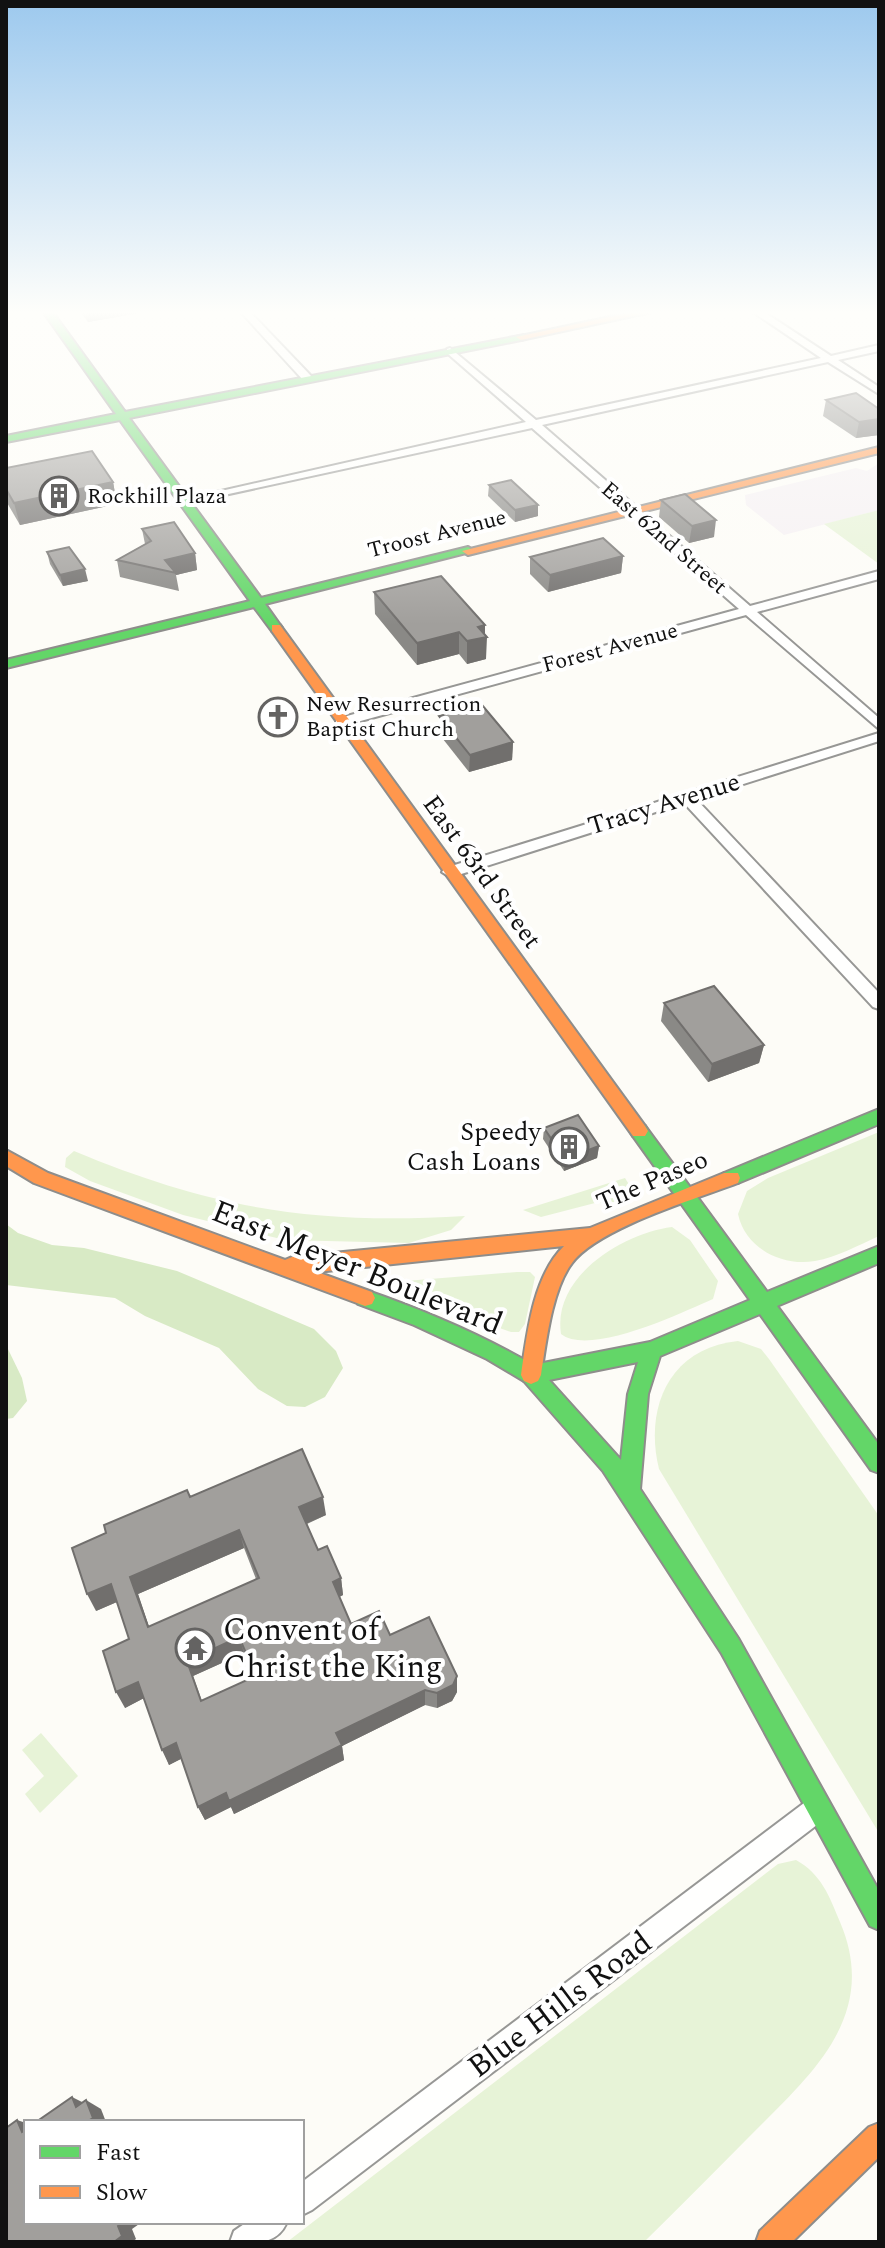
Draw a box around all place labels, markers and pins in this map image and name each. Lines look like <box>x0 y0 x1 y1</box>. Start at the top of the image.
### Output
building icon: Rockhill Plaza <box>38 475 80 517</box>
place label: Rockhill Plaza <box>87 480 227 513</box>
place label: New Resurrection Baptist Church <box>306 688 481 746</box>
church icon: New Resurrection Baptist Church <box>257 696 299 738</box>
place label: Speedy Cash Loans <box>407 1112 543 1182</box>
building icon: Speedy Cash Loans <box>548 1126 590 1168</box>
place label: Convent of Christ the King <box>223 1606 443 1692</box>
temple icon: Convent of Christ the King <box>174 1627 216 1669</box>

